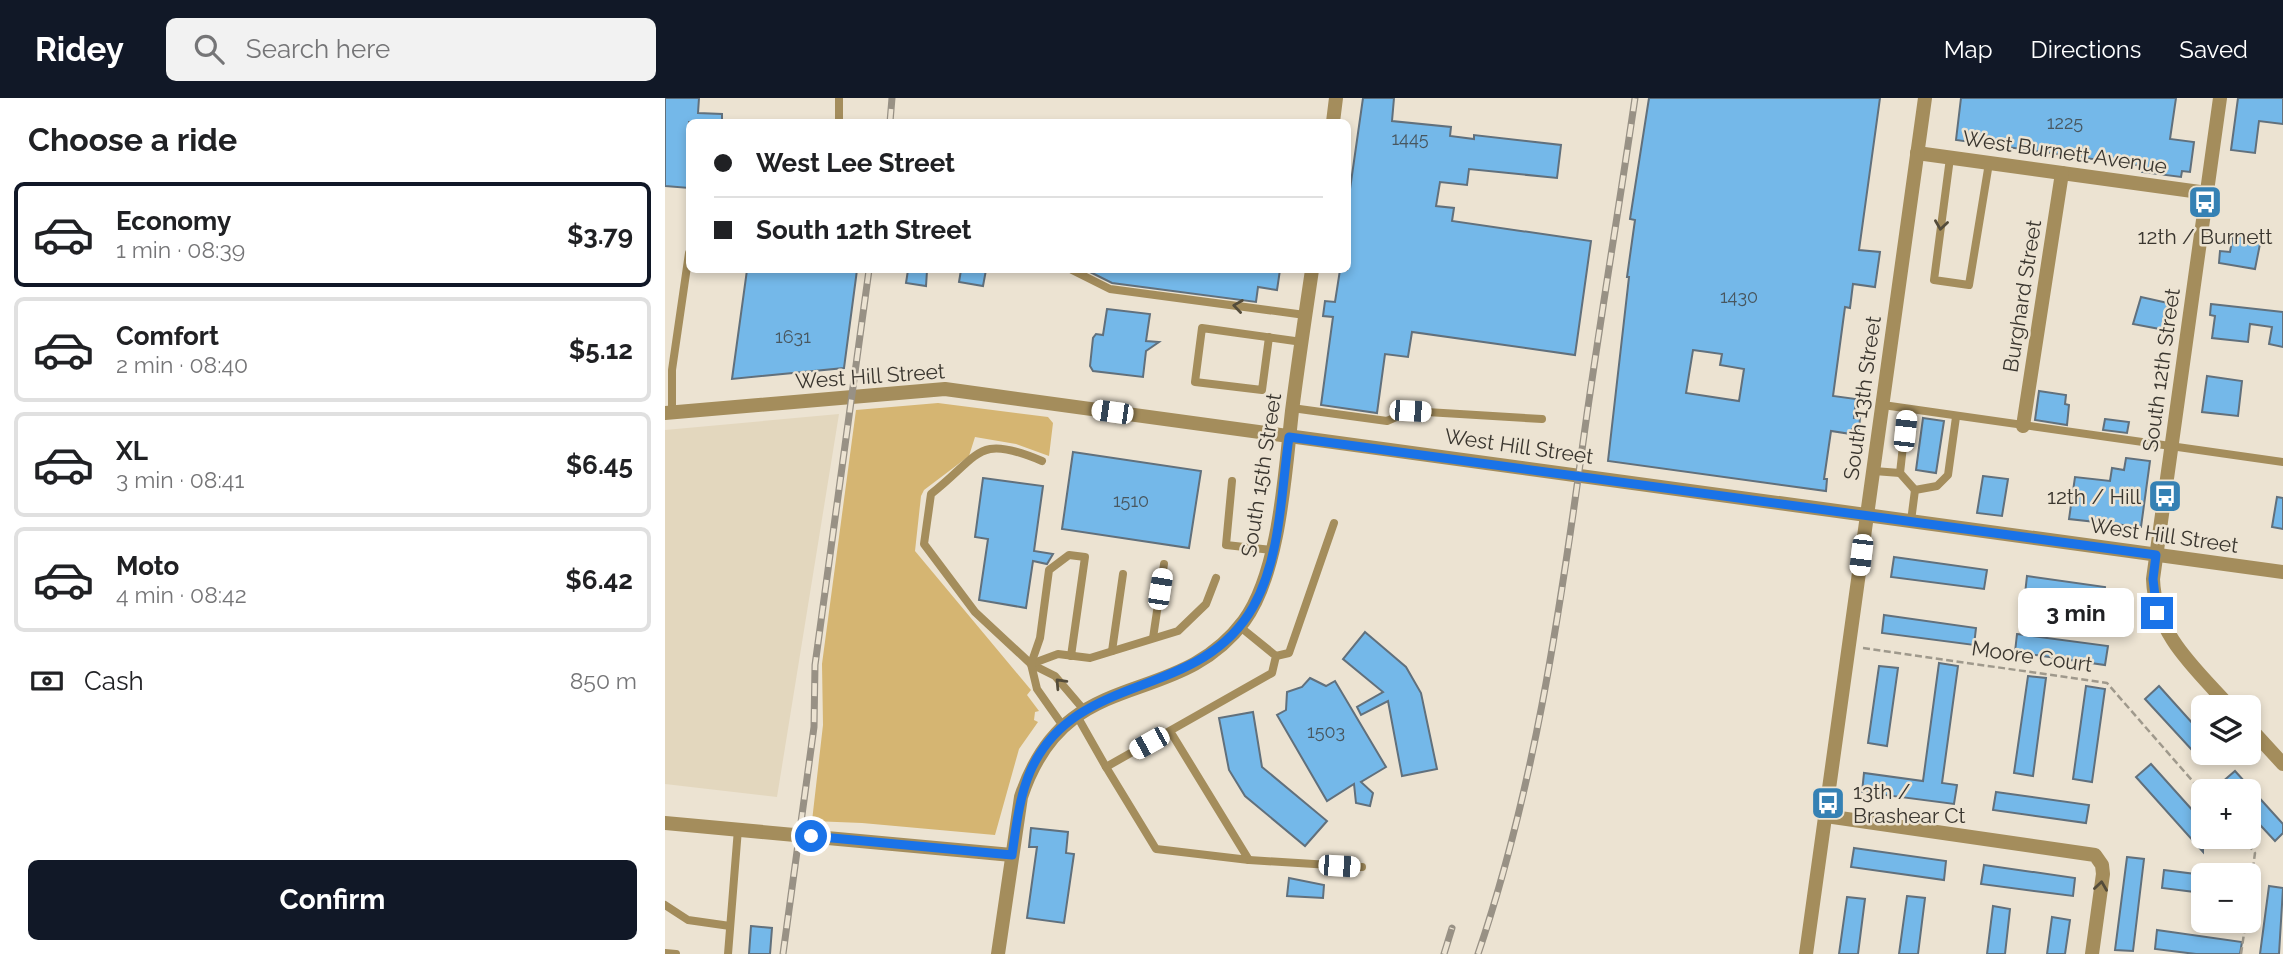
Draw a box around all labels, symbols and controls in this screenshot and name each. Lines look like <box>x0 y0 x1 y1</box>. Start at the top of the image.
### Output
search box <box>166 18 656 81</box>
text: Ridey <box>35 30 124 69</box>
icon: search <box>190 30 228 68</box>
text: Search here <box>246 34 390 64</box>
text: Map <box>1944 35 1993 64</box>
text: Directions <box>2031 35 2141 64</box>
text: Saved <box>2179 35 2248 64</box>
house number: 1225 <box>2047 112 2083 133</box>
text: Choose a ride <box>28 121 237 158</box>
street label: West Burnett Avenue <box>1961 125 2169 179</box>
house number: 1445 <box>1391 128 1429 149</box>
text: West Lee Street <box>756 148 955 178</box>
bus stop icon: 12th / Burnett <box>2186 183 2224 221</box>
icon: car <box>32 203 95 266</box>
text: Economy <box>116 206 231 236</box>
text: South 12th Street <box>756 215 972 245</box>
street label: Burghard Street <box>1998 218 2046 374</box>
one-way arrow <box>1934 219 1949 231</box>
text: $3.79 <box>567 220 633 250</box>
place label: 12th / Burnett <box>2138 224 2272 249</box>
text: 1 min · 08:39 <box>116 236 245 263</box>
house number: 1430 <box>1720 286 1758 307</box>
street label: South 12th Street <box>2137 286 2185 454</box>
one-way arrow <box>1232 299 1244 314</box>
street label: South 13th Street <box>1838 314 1886 482</box>
icon: car <box>32 318 95 381</box>
text: Comfort <box>116 321 219 351</box>
house number: 1631 <box>775 326 811 347</box>
text: $5.12 <box>569 335 633 365</box>
text: 2 min · 08:40 <box>116 351 248 378</box>
street label: West Hill Street <box>794 358 946 394</box>
street label: South 15th Street <box>1236 391 1286 559</box>
car <box>1090 399 1135 425</box>
car <box>1389 399 1432 423</box>
car <box>1893 409 1918 453</box>
street label: West Hill Street <box>1443 423 1595 469</box>
icon: car <box>32 433 95 496</box>
text: XL <box>116 436 148 466</box>
text: $6.45 <box>566 450 633 480</box>
text: 3 min · 08:41 <box>116 466 244 493</box>
bus stop icon: 12th / Hill <box>2146 477 2184 515</box>
place label: 12th / Hill <box>2047 484 2141 509</box>
house number: 1510 <box>1113 490 1149 511</box>
street label: West Hill Street <box>2088 512 2240 558</box>
car <box>1849 533 1874 577</box>
icon: car <box>32 548 95 611</box>
text: Moto <box>116 551 179 581</box>
text: $6.42 <box>565 565 633 595</box>
car <box>1147 567 1174 611</box>
text: 4 min · 08:42 <box>116 581 247 608</box>
callout: 3 min <box>2017 588 2133 638</box>
route end <box>2141 597 2173 629</box>
text: 3 min <box>2046 599 2106 626</box>
street label: Moore Court <box>1970 635 2094 677</box>
icon: cash <box>28 662 66 700</box>
text: Cash <box>84 666 144 696</box>
text: 850 m <box>570 667 637 694</box>
one-way arrow <box>1056 679 1069 692</box>
map controls <box>2191 695 2261 933</box>
button: layers <box>2191 695 2261 765</box>
house number: 1503 <box>1307 721 1345 742</box>
car <box>1126 724 1173 762</box>
place label: 13th / Brashear Ct <box>1853 779 1966 828</box>
button: + <box>2191 779 2261 849</box>
bus stop icon: 13th / Brashear Ct <box>1809 784 1847 822</box>
route start <box>795 820 827 852</box>
car <box>1318 854 1361 878</box>
button: Confirm <box>28 860 637 940</box>
button: − <box>2191 863 2261 933</box>
one-way arrow <box>2094 881 2109 892</box>

